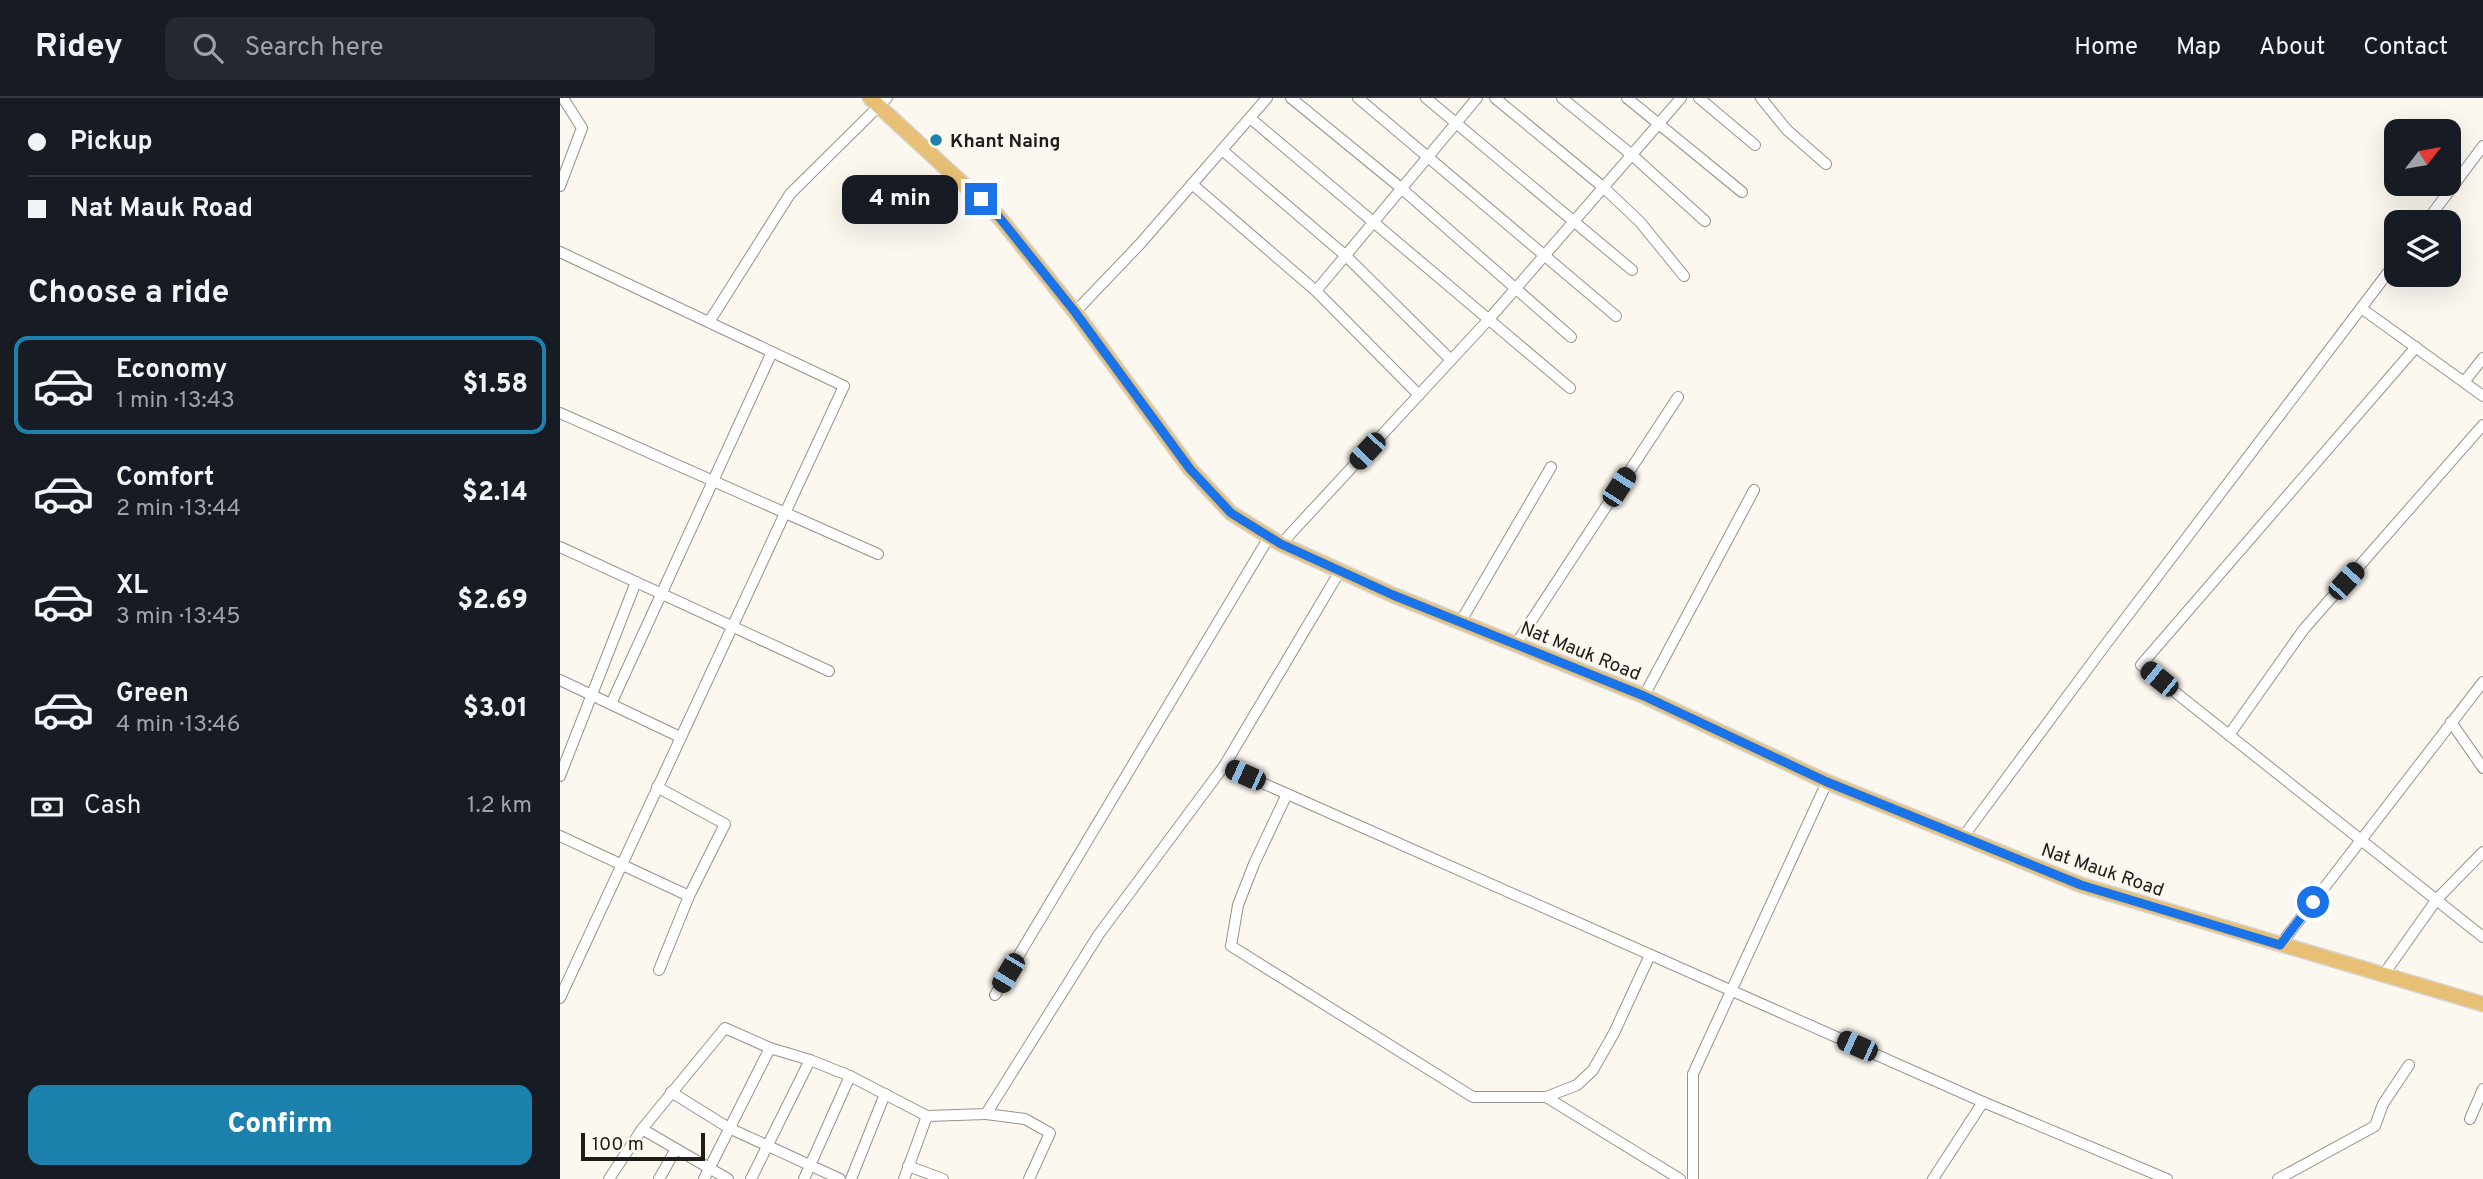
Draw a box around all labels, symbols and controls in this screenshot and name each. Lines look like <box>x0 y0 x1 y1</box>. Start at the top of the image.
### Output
search box <box>165 17 655 80</box>
text: Ridey <box>35 27 123 69</box>
icon: search <box>189 29 227 67</box>
text: Search here <box>245 32 384 65</box>
text: Home <box>2074 33 2138 63</box>
text: Map <box>2176 33 2221 63</box>
text: About <box>2259 33 2325 63</box>
text: Contact <box>2363 33 2448 63</box>
north arrow <box>2384 119 2460 196</box>
map controls <box>2384 119 2461 287</box>
text: Pickup <box>70 126 153 159</box>
place label: Khant Naing <box>950 130 1061 154</box>
marker: Khant Naing <box>928 132 944 148</box>
callout: 4 min <box>841 174 956 224</box>
route end <box>965 183 997 215</box>
text: 4 min <box>869 185 931 214</box>
text: Nat Mauk Road <box>70 193 253 226</box>
button: layers <box>2384 210 2461 287</box>
text: Choose a ride <box>28 274 229 314</box>
icon: car <box>32 354 95 417</box>
text: Economy <box>116 354 227 387</box>
text: $1.58 <box>463 369 528 402</box>
text: 1 min · 13:43 <box>116 387 235 416</box>
car <box>1345 428 1390 474</box>
icon: car <box>32 462 95 525</box>
text: Comfort <box>116 462 214 495</box>
car <box>1599 464 1640 510</box>
text: $2.14 <box>462 477 528 510</box>
text: 2 min · 13:44 <box>116 495 241 524</box>
car <box>2325 558 2368 604</box>
icon: car <box>32 570 95 633</box>
text: XL <box>116 570 148 603</box>
text: $2.69 <box>457 585 528 618</box>
text: 3 min · 13:45 <box>116 603 241 632</box>
street label: Nat Mauk Road <box>1516 617 1644 687</box>
car <box>2137 658 2182 700</box>
icon: car <box>32 678 95 741</box>
text: Green <box>116 678 189 711</box>
text: $3.01 <box>463 693 528 726</box>
text: 4 min · 13:46 <box>116 711 240 740</box>
car <box>1222 757 1269 793</box>
icon: cash <box>28 788 66 826</box>
text: Cash <box>84 790 141 823</box>
text: 1.2 km <box>467 792 532 821</box>
street label: Nat Mauk Road <box>2038 839 2167 903</box>
route start <box>2297 886 2329 918</box>
car <box>989 950 1028 996</box>
car <box>1834 1028 1881 1064</box>
button: Confirm <box>28 1085 532 1165</box>
scale bar <box>581 1130 705 1162</box>
text: 100 m <box>592 1133 644 1157</box>

